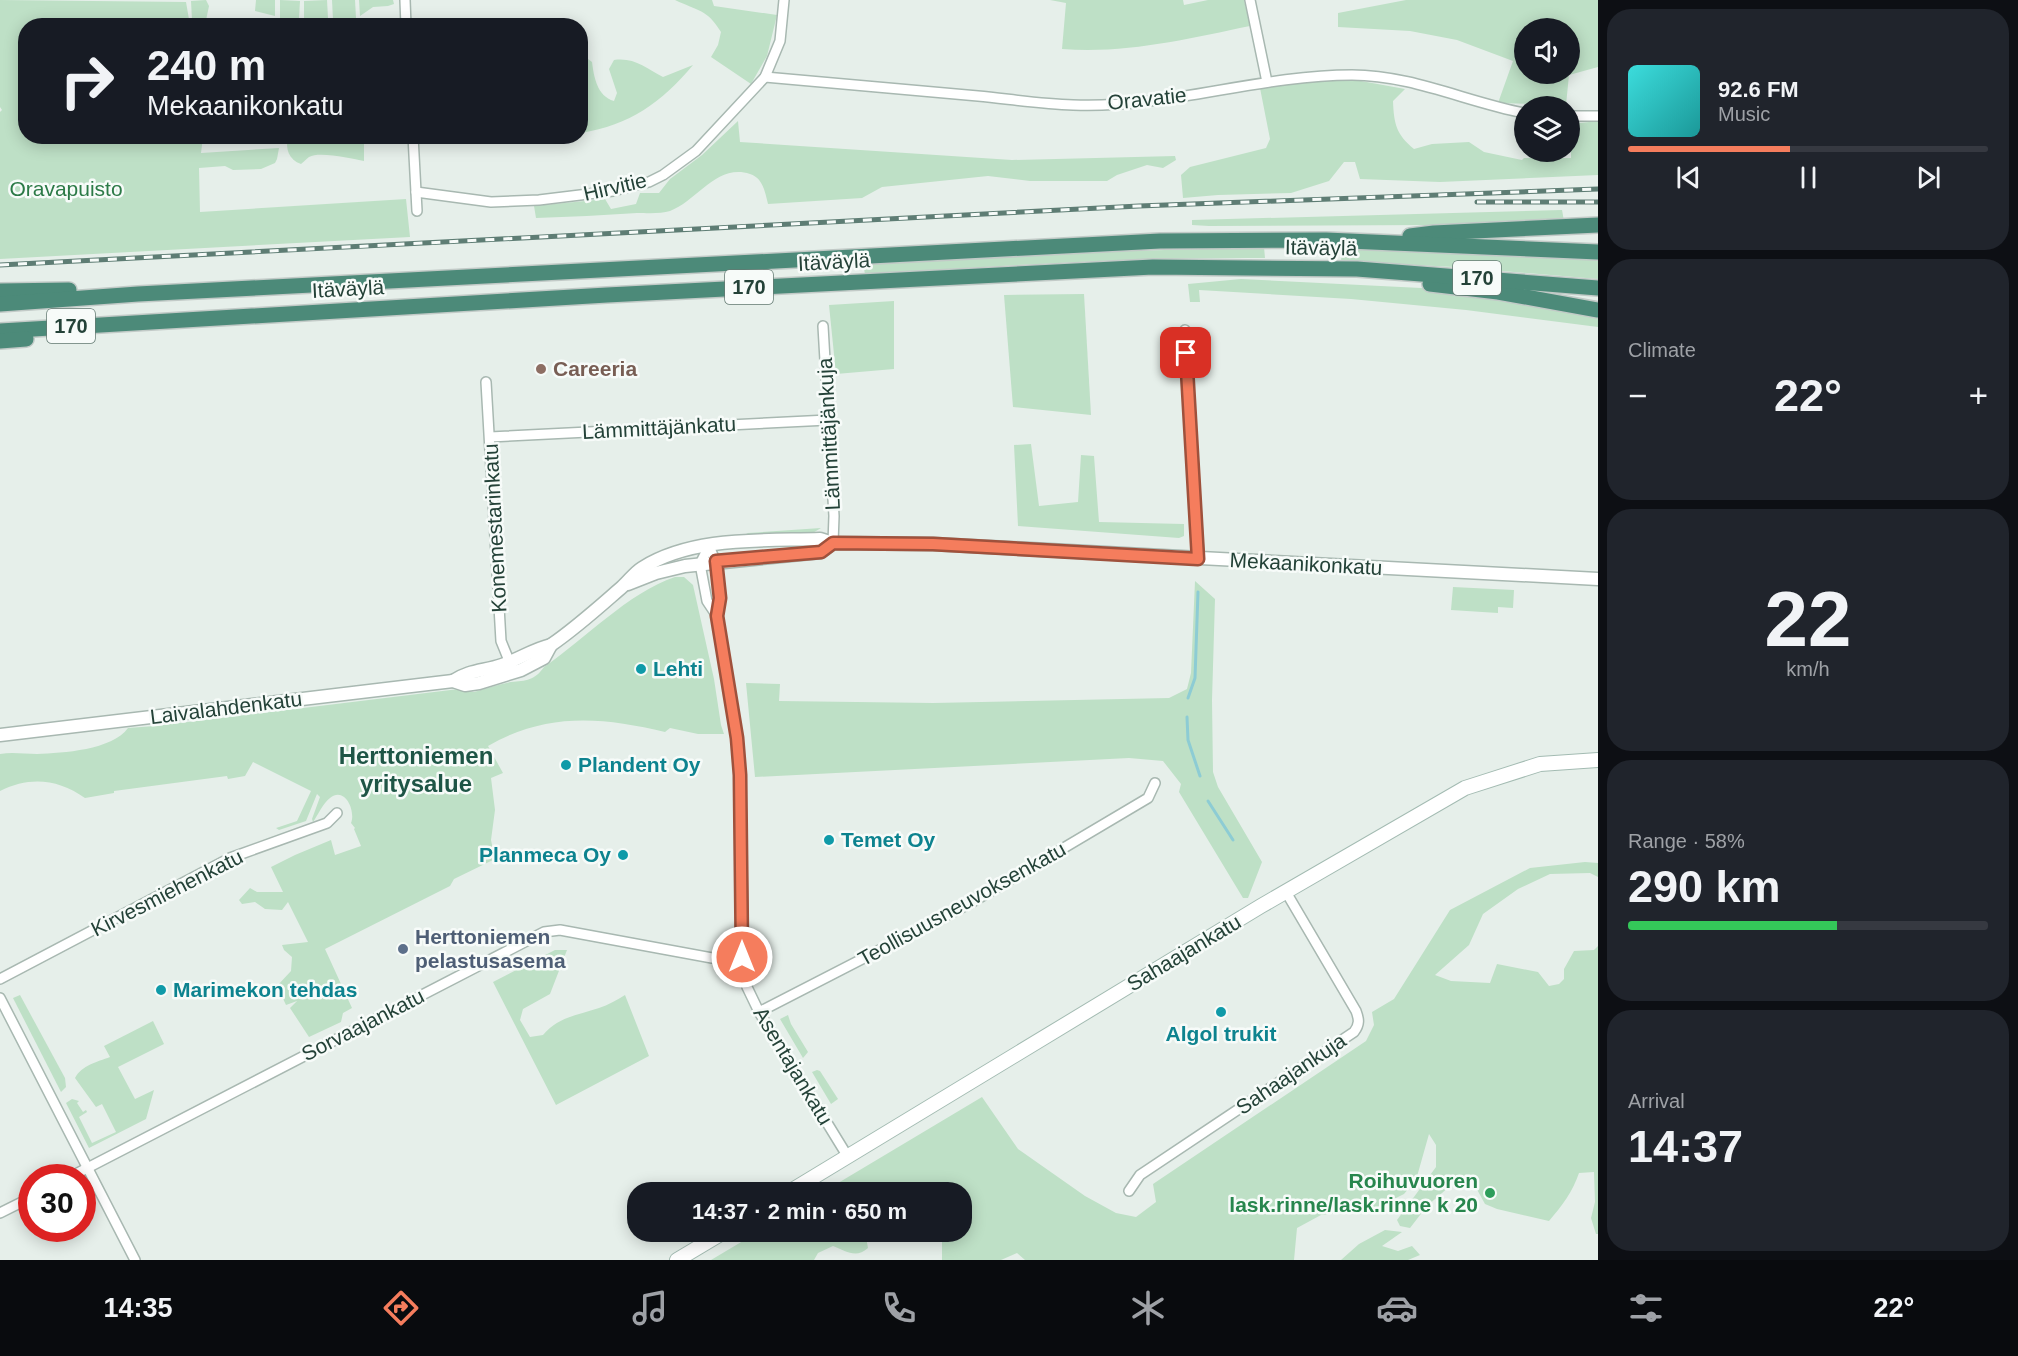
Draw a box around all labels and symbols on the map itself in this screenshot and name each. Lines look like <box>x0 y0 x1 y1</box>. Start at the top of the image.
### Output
street label: Oravatie <box>1106 83 1188 114</box>
street label: Hirvitie <box>581 168 649 205</box>
park label: Oravapuisto <box>9 177 123 200</box>
street label: Itäväylä <box>1285 235 1358 260</box>
street label: Itäväylä <box>797 248 871 275</box>
road number: 170 <box>1453 261 1501 295</box>
road number: 170 <box>725 270 773 304</box>
street label: Itäväylä <box>311 275 385 302</box>
road number: 170 <box>47 309 95 343</box>
pin <box>1160 327 1211 378</box>
place label: Careeria <box>553 357 637 380</box>
street label: Lämmittäjänkuja <box>813 357 844 511</box>
marker: Careeria <box>534 362 548 376</box>
street label: Lämmittäjänkatu <box>581 412 737 443</box>
street label: Konemestarinkatu <box>479 443 510 613</box>
street label: Mekaanikonkatu <box>1229 548 1383 579</box>
place label: Lehti <box>653 657 703 680</box>
marker: Lehti <box>634 662 648 676</box>
street label: Laivalahdenkatu <box>149 687 303 728</box>
district label: Herttoniemen yritysalue <box>339 742 493 797</box>
place label: Plandent Oy <box>578 753 701 776</box>
marker: Plandent Oy <box>559 758 573 772</box>
place label: Temet Oy <box>841 828 935 851</box>
marker: Temet Oy <box>822 833 836 847</box>
street label: Teollisuusneuvoksenkatu <box>854 837 1069 970</box>
place label: Planmeca Oy <box>479 843 611 866</box>
street label: Kirvesmiehenkatu <box>87 844 246 941</box>
marker: Planmeca Oy <box>616 848 630 862</box>
street label: Sahaajankatu <box>1123 910 1245 996</box>
place label: Herttoniemen pelastusasema <box>415 925 566 972</box>
position arrow <box>710 925 774 989</box>
marker: Herttoniemen pelastusasema <box>396 942 410 956</box>
place label: Marimekon tehdas <box>173 978 357 1001</box>
marker: Marimekon tehdas <box>154 983 168 997</box>
street label: Sorvaajankatu <box>298 984 428 1065</box>
street label: Asentajankatu <box>749 1003 838 1129</box>
marker: Algol trukit <box>1214 1005 1228 1019</box>
place label: Algol trukit <box>1166 1022 1276 1045</box>
street label: Sahaajankuja <box>1232 1028 1350 1119</box>
speed limit sign: 30 <box>18 1164 96 1242</box>
place label: Roihuvuoren lask.rinne/lask.rinne k 20 <box>1229 1169 1478 1216</box>
marker: Roihuvuoren lask.rinne/lask.rinne k 20 <box>1483 1186 1497 1200</box>

